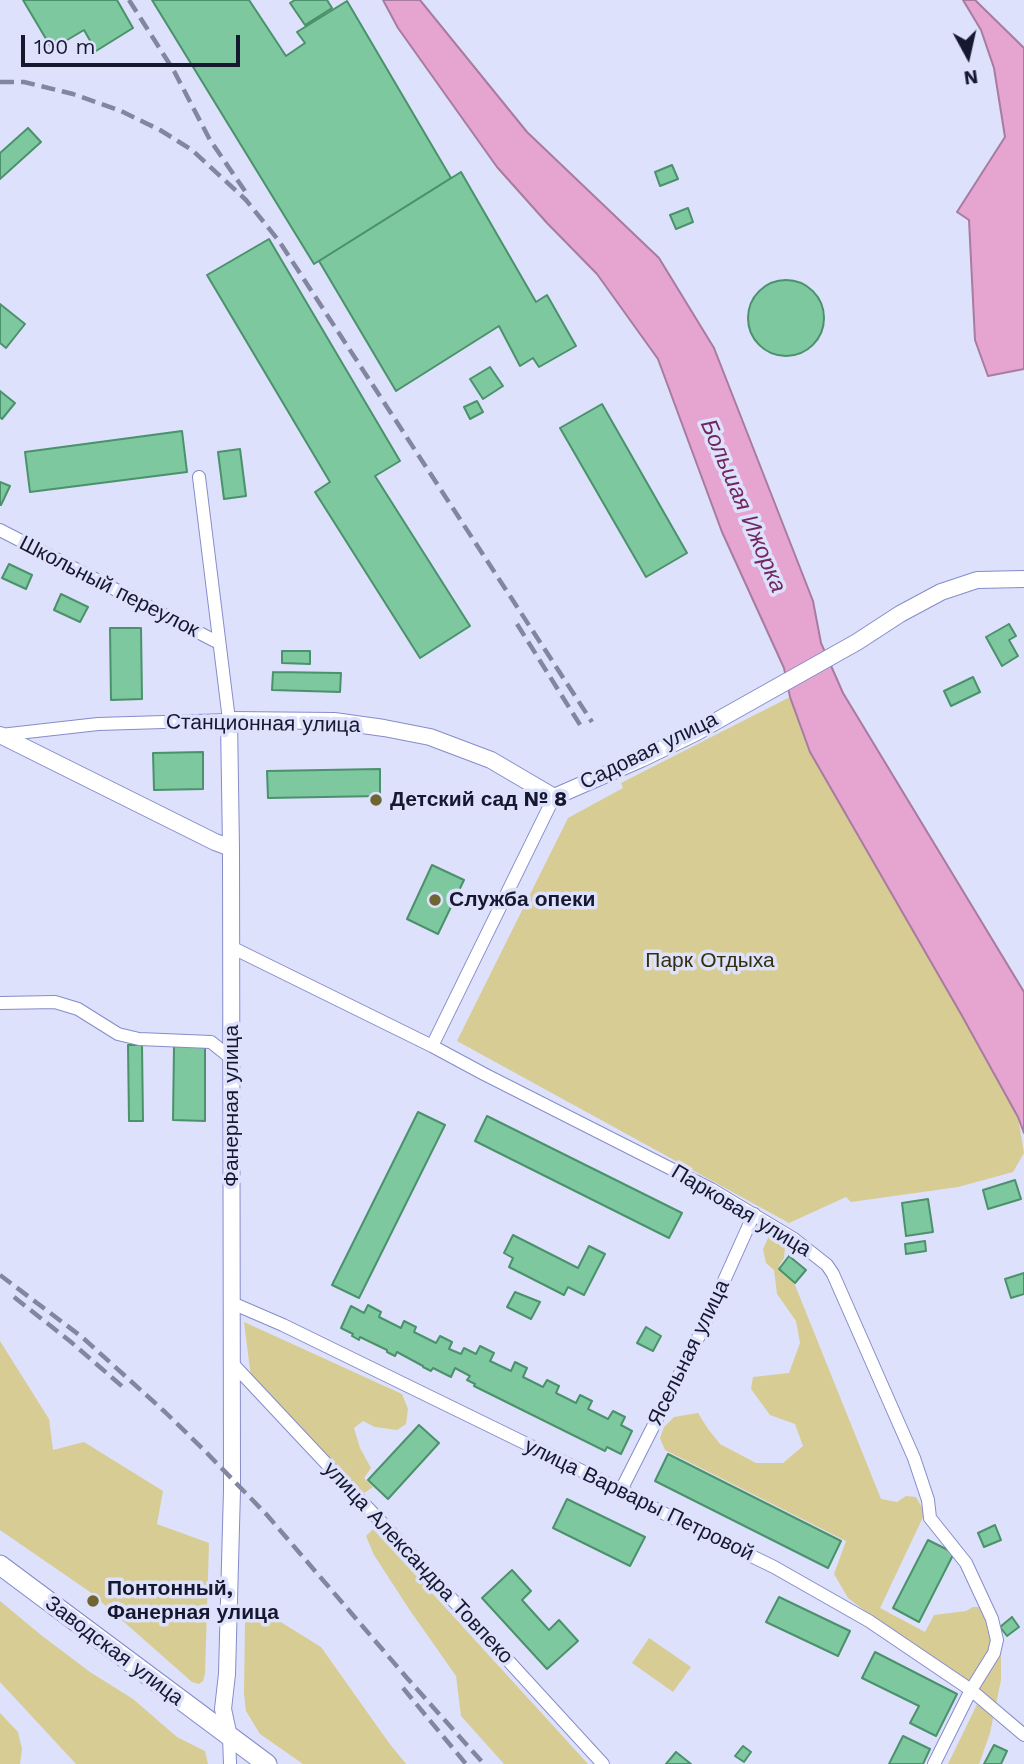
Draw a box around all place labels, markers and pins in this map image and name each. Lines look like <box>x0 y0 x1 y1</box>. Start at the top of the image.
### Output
place label: Детский сад № 8 <box>390 787 567 813</box>
marker: Детский сад № 8 <box>368 792 384 808</box>
place label: Служба опеки <box>449 887 595 913</box>
marker: Служба опеки <box>427 892 443 908</box>
place label: Понтонный, Фанерная улица <box>107 1576 279 1626</box>
marker: Понтонный, Фанерная улица <box>85 1593 101 1609</box>

